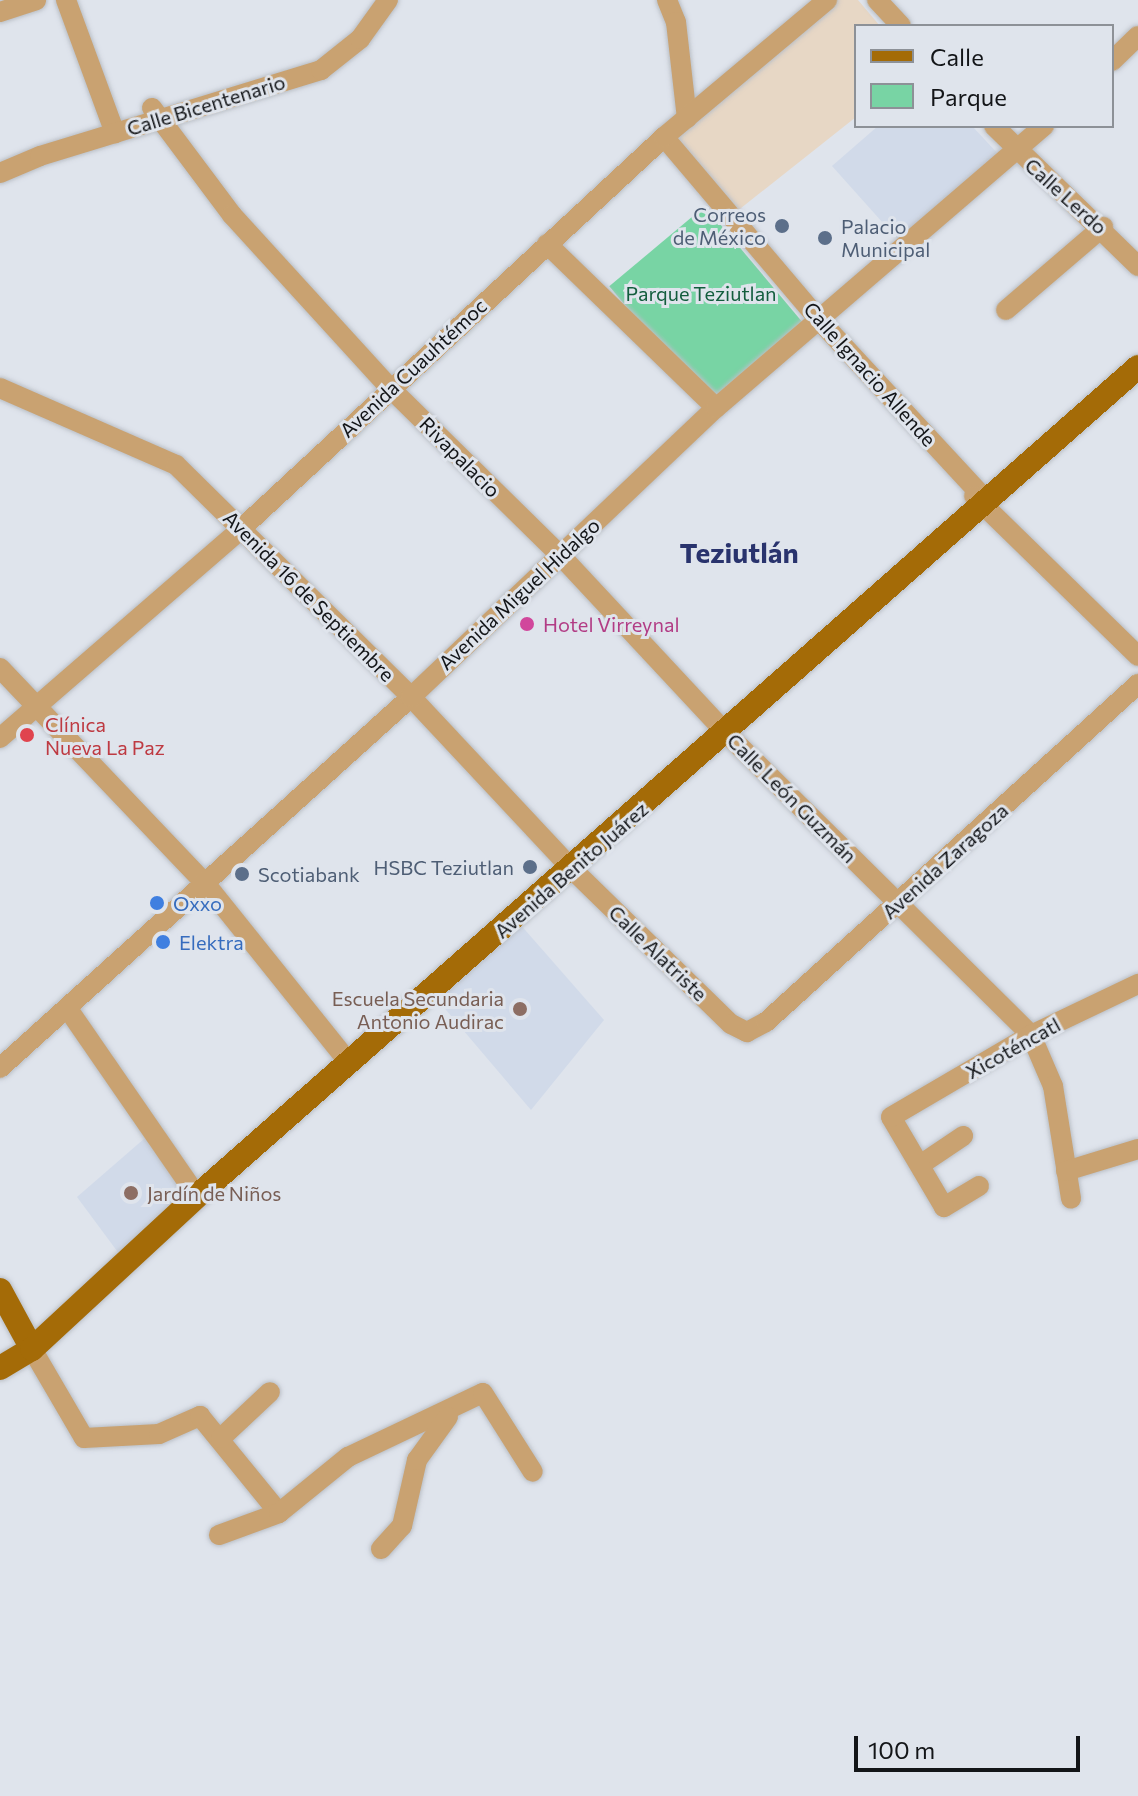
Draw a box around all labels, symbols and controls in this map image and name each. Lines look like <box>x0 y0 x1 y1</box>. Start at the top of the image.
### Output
legend <box>854 24 1114 128</box>
text: Calle <box>930 42 984 71</box>
street label: Calle Bicentenario <box>124 70 288 140</box>
text: Parque <box>930 82 1007 111</box>
street label: Calle Lerdo <box>1020 153 1112 239</box>
place label: Correos de México <box>673 202 766 249</box>
place label: Palacio Municipal <box>841 214 930 261</box>
marker: Correos de México <box>773 217 791 235</box>
marker: Palacio Municipal <box>816 229 834 247</box>
park label: Parque Teziutlan <box>625 281 777 305</box>
street label: Avenida Cuauhtémoc <box>335 294 491 442</box>
street label: Calle Ignacio Allende <box>799 297 941 451</box>
street label: Rivapalacio <box>415 412 505 502</box>
street label: Avenida 16 de Septiembre <box>219 506 399 686</box>
street label: Avenida Miguel Hidalgo <box>433 513 605 675</box>
district label: Teziutlán <box>679 535 799 569</box>
place label: Hotel Virreynal <box>543 612 679 636</box>
marker: Hotel Virreynal <box>518 615 536 633</box>
place label: Clínica Nueva La Paz <box>45 712 165 759</box>
marker: Clínica Nueva La Paz <box>16 724 38 746</box>
street label: Calle León Guzmán <box>722 728 862 868</box>
street label: Avenida Benito Juárez <box>489 797 653 943</box>
street label: Avenida Zaragoza <box>877 798 1013 924</box>
place label: HSBC Teziutlan <box>374 855 514 879</box>
marker: HSBC Teziutlan <box>521 858 539 876</box>
place label: Scotiabank <box>258 862 360 886</box>
marker: Scotiabank <box>233 865 251 883</box>
place label: Oxxo <box>173 891 222 915</box>
marker: Oxxo <box>148 894 166 912</box>
street label: Calle Alatriste <box>604 900 712 1006</box>
place label: Elektra <box>179 930 244 954</box>
marker: Elektra <box>154 933 172 951</box>
place label: Escuela Secundaria Antonio Audirac <box>332 986 504 1033</box>
marker: Escuela Secundaria Antonio Audirac <box>511 1000 529 1018</box>
street label: Xicoténcatl <box>962 1012 1064 1084</box>
place label: Jardín de Niños <box>147 1181 281 1205</box>
marker: Jardín de Niños <box>122 1184 140 1202</box>
scale bar <box>858 1720 1084 1770</box>
text: 100 m <box>868 1735 935 1764</box>

